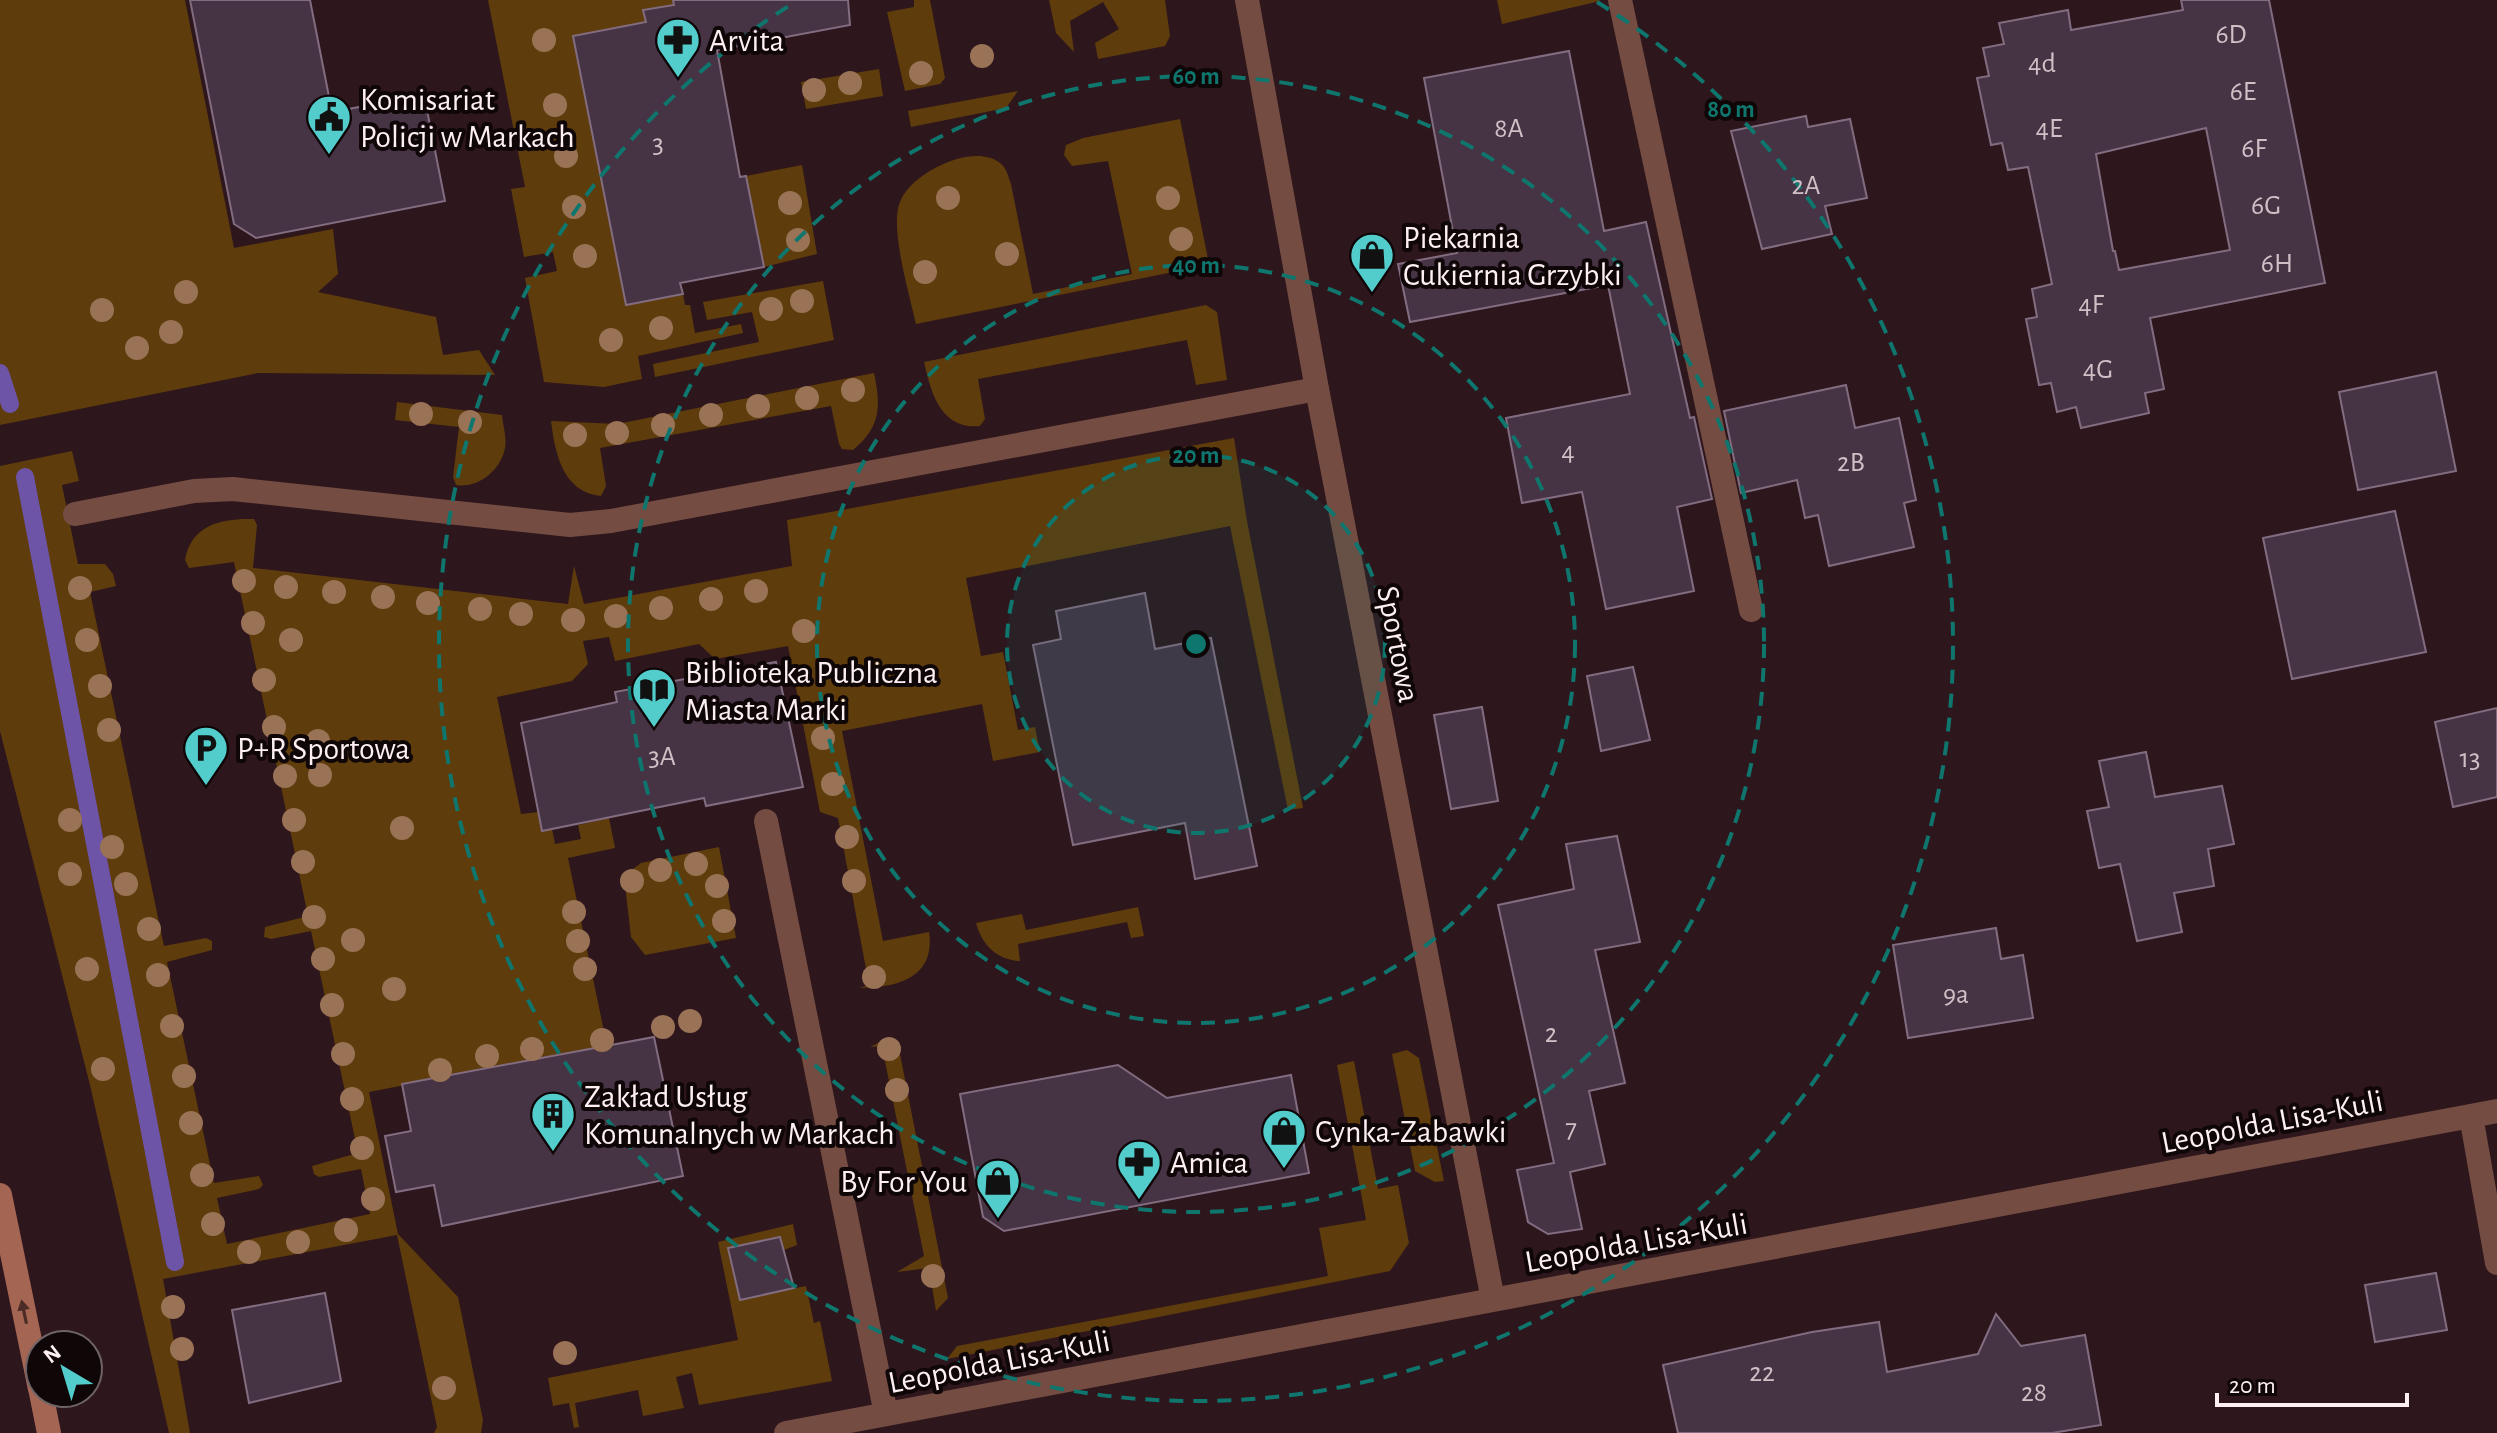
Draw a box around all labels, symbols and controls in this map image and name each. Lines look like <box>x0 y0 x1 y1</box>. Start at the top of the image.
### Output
pharmacy icon: Arvita <box>654 16 702 79</box>
house number: 6D <box>2215 21 2247 49</box>
place label: Arvita <box>709 25 784 57</box>
house number: 4d <box>2028 50 2056 78</box>
text: 60 m <box>1172 65 1220 89</box>
house number: 6E <box>2230 78 2256 106</box>
place label: Komisariat Policji w Markach <box>360 84 575 153</box>
public building icon: Komisariat Policji w Markach <box>305 93 353 156</box>
text: 80 m <box>1707 98 1755 122</box>
house number: 8A <box>1494 115 1524 143</box>
house number: 4E <box>2036 115 2062 143</box>
house number: 3 <box>652 130 664 158</box>
house number: 6F <box>2241 135 2268 163</box>
house number: 2A <box>1792 172 1820 200</box>
house number: 6G <box>2251 192 2281 220</box>
place label: Piekarnia Cukiernia Grzybki <box>1403 222 1622 291</box>
shop icon: Piekarnia Cukiernia Grzybki <box>1348 231 1396 294</box>
house number: 6H <box>2261 250 2293 278</box>
text: 40 m <box>1172 254 1220 278</box>
house number: 4F <box>2078 291 2105 319</box>
house number: 4G <box>2083 356 2113 384</box>
house number: 4 <box>1561 438 1575 466</box>
text: 20 m <box>1173 444 1219 468</box>
house number: 2B <box>1837 449 1865 477</box>
street label: Sportowa <box>1371 583 1425 705</box>
centre of rings <box>1182 630 1210 658</box>
place label: Biblioteka Publiczna Miasta Marki <box>685 657 938 726</box>
library icon: Biblioteka Publiczna Miasta Marki <box>630 666 678 729</box>
parking icon: P+R Sportowa <box>182 724 230 787</box>
place label: P+R Sportowa <box>237 733 410 765</box>
house number: 3A <box>648 743 676 771</box>
house number: 13 <box>2459 745 2481 773</box>
house number: 9a <box>1943 981 1969 1009</box>
house number: 2 <box>1545 1020 1557 1048</box>
place label: Zakład Usług Komunalnych w Markach <box>584 1081 895 1150</box>
street label: Leopolda Lisa-Kuli <box>2159 1085 2386 1159</box>
building icon: Zakład Usług Komunalnych w Markach <box>529 1090 577 1153</box>
shop icon: Cynka-Zabawki <box>1260 1107 1308 1170</box>
house number: 7 <box>1565 1115 1577 1143</box>
place label: Cynka-Zabawki <box>1315 1116 1507 1148</box>
pharmacy icon: Amica <box>1115 1138 1163 1201</box>
place label: Amica <box>1170 1147 1248 1179</box>
shop icon: By For You <box>974 1157 1022 1220</box>
place label: By For You <box>840 1166 967 1198</box>
street label: Leopolda Lisa-Kuli <box>1522 1208 1750 1278</box>
one-way arrow <box>17 1300 30 1325</box>
street label: Leopolda Lisa-Kuli <box>886 1325 1113 1399</box>
north arrow <box>24 1329 104 1409</box>
text: N <box>40 1341 65 1367</box>
scale bar <box>2217 1357 2407 1407</box>
house number: 22 <box>1749 1359 1775 1387</box>
text: 20 m <box>2229 1374 2276 1398</box>
house number: 28 <box>2021 1379 2047 1407</box>

